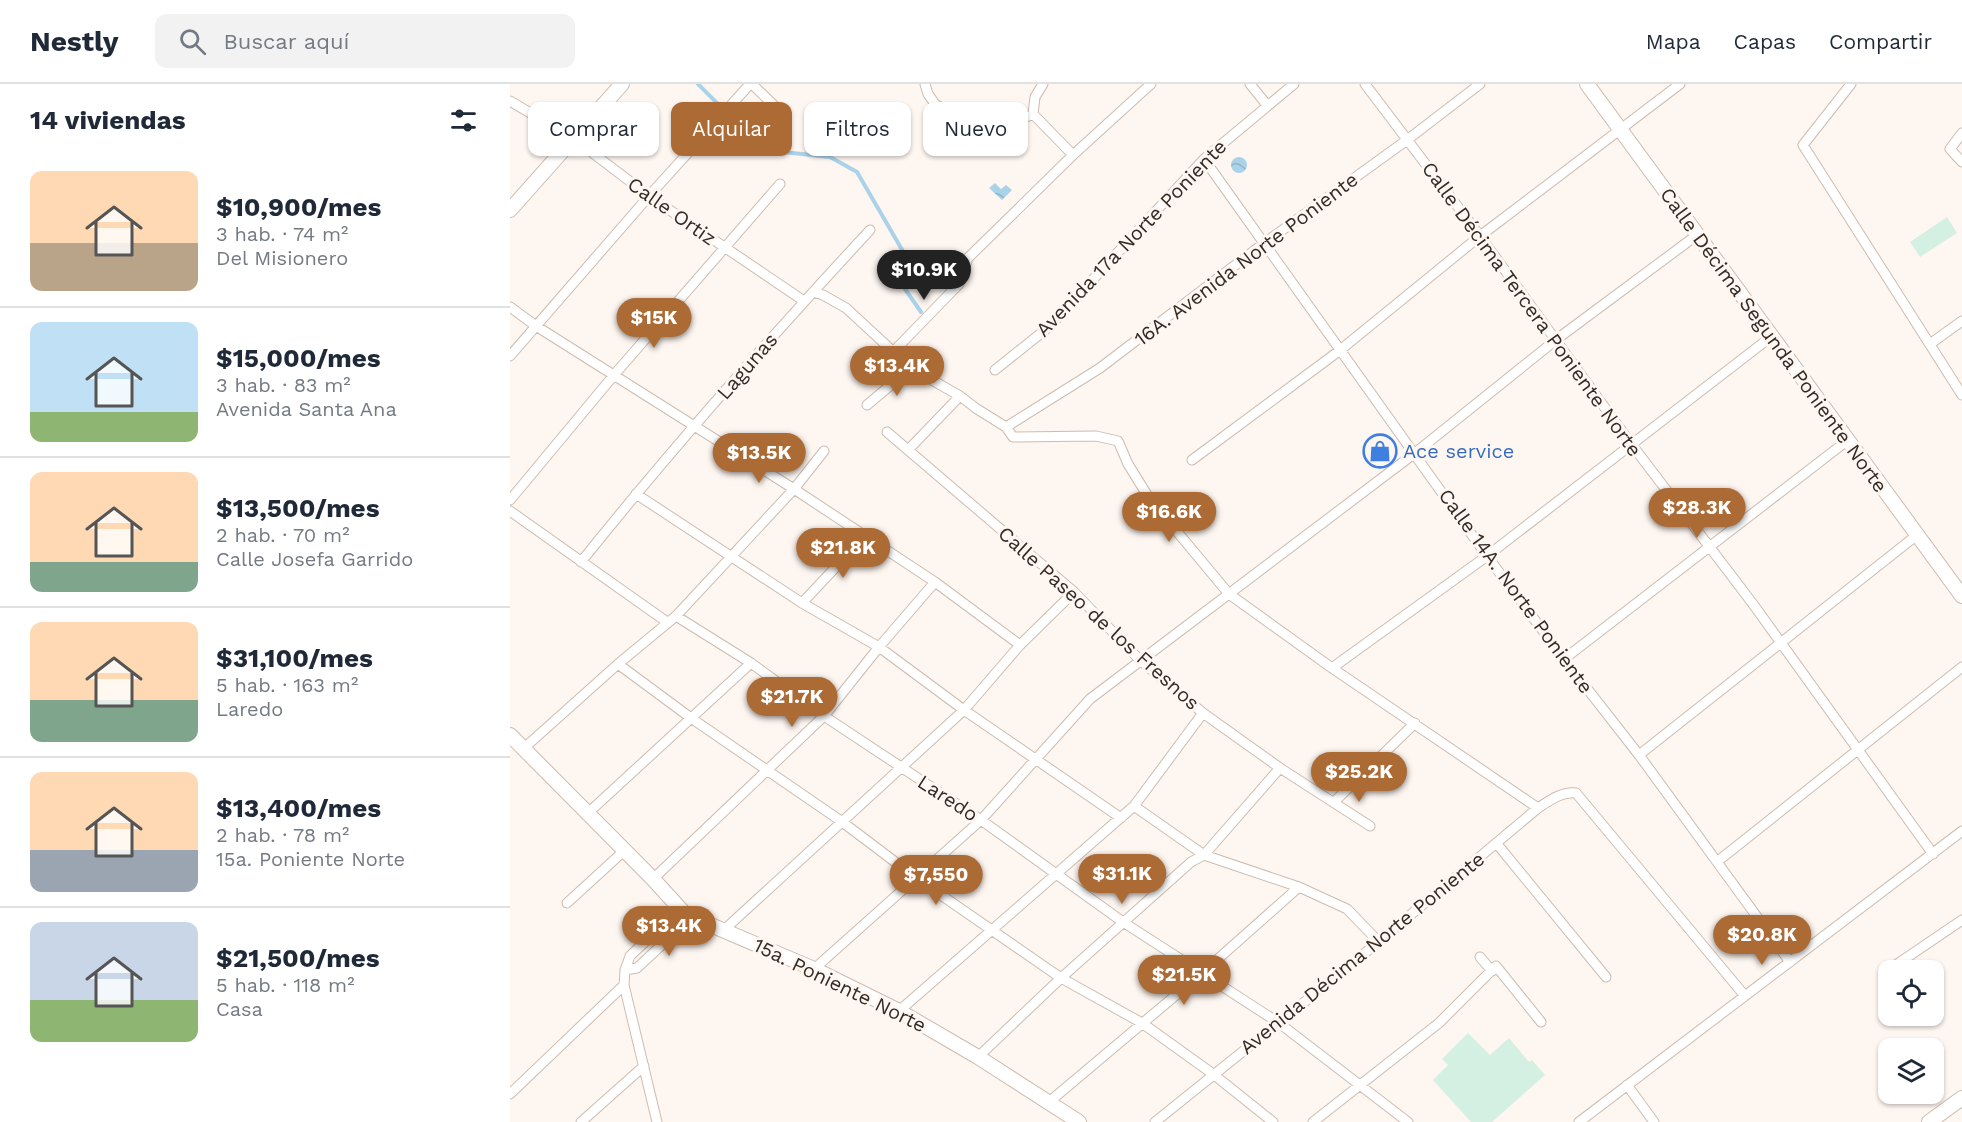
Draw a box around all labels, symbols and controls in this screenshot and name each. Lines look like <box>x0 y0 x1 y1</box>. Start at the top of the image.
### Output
search box <box>155 14 575 68</box>
text: Nestly <box>30 25 119 58</box>
icon: search <box>176 25 209 58</box>
text: Buscar aquí <box>224 29 349 54</box>
text: Mapa <box>1646 29 1701 54</box>
text: Capas <box>1734 29 1796 54</box>
text: Compartir <box>1829 29 1932 54</box>
chip: Comprar <box>528 102 659 156</box>
chip: Alquilar <box>671 102 792 156</box>
chip: Filtros <box>804 102 911 156</box>
chip: Nuevo <box>923 102 1028 156</box>
icon: filters <box>447 104 480 137</box>
text: 14 viviendas <box>30 105 186 135</box>
street label: Avenida 17a Norte Poniente <box>1031 135 1231 341</box>
street label: Calle Décima Tercera Poniente Norte <box>1417 157 1647 461</box>
street label: 16A. Avenida Norte Poniente <box>1130 167 1362 351</box>
street label: Calle Ortiz <box>623 172 721 250</box>
street label: Calle Décima Segunda Poniente Norte <box>1655 183 1893 497</box>
text: $10,900/mes <box>216 192 381 222</box>
icon: home <box>78 195 150 267</box>
text: 3 hab. · 74 m² <box>216 222 348 246</box>
text: Del Misionero <box>216 246 348 270</box>
pin: $10.9K <box>875 250 973 301</box>
text: $10.9K <box>891 257 957 281</box>
pin: $15K <box>618 298 690 349</box>
text: $15K <box>631 305 677 329</box>
street label: Lagunas <box>712 328 782 404</box>
text: $15,000/mes <box>216 343 381 373</box>
icon: home <box>78 346 150 418</box>
pin: $13.4K <box>848 346 946 397</box>
text: $13.4K <box>864 353 930 377</box>
text: 3 hab. · 83 m² <box>216 373 351 397</box>
text: Avenida Santa Ana <box>216 397 397 421</box>
pin: $13.5K <box>710 433 808 484</box>
shop icon: Ace service <box>1362 433 1398 469</box>
place label: Ace service <box>1403 439 1514 463</box>
text: $13.5K <box>727 440 791 464</box>
street label: Calle 14A. Norte Poniente <box>1434 484 1598 698</box>
pin: $28.3K <box>1648 488 1746 539</box>
pin: $16.6K <box>1120 492 1218 543</box>
text: $13,500/mes <box>216 493 380 523</box>
text: $28.3K <box>1663 495 1731 519</box>
icon: home <box>78 496 150 568</box>
text: $16.6K <box>1136 499 1202 523</box>
street label: Calle Paseo de los Fresnos <box>993 521 1205 715</box>
text: 2 hab. · 70 m² <box>216 523 349 547</box>
pin: $21.8K <box>794 528 892 579</box>
text: $21.8K <box>810 535 876 559</box>
text: Calle Josefa Garrido <box>216 547 413 571</box>
text: $31,100/mes <box>216 643 373 673</box>
icon: home <box>78 646 150 718</box>
text: 5 hab. · 163 m² <box>216 673 358 697</box>
pin: $21.7K <box>743 677 841 728</box>
text: $21.7K <box>761 684 823 708</box>
text: Laredo <box>216 697 283 721</box>
pin: $25.2K <box>1310 752 1408 803</box>
text: $25.2K <box>1325 759 1393 783</box>
street label: Laredo <box>913 770 983 826</box>
text: $13,400/mes <box>216 793 381 823</box>
icon: home <box>78 796 150 868</box>
text: 2 hab. · 78 m² <box>216 823 349 847</box>
text: 15a. Poniente Norte <box>216 847 405 871</box>
street label: Avenida Décima Norte Poniente <box>1235 847 1489 1059</box>
pin: $31.1K <box>1073 854 1171 905</box>
pin: $7,550 <box>887 855 985 906</box>
text: $31.1K <box>1092 861 1152 885</box>
text: $7,550 <box>904 862 968 886</box>
pin: $13.4K <box>620 906 718 957</box>
text: $13.4K <box>636 913 702 937</box>
pin: $20.8K <box>1713 915 1811 966</box>
text: $20.8K <box>1727 922 1797 946</box>
street label: 15a. Poniente Norte <box>750 933 930 1037</box>
text: $21,500/mes <box>216 943 380 973</box>
icon: home <box>78 946 150 1018</box>
pin: $21.5K <box>1135 955 1233 1006</box>
map controls <box>1878 960 1944 1104</box>
button: locate <box>1878 960 1944 1026</box>
text: $21.5K <box>1152 962 1216 986</box>
text: 5 hab. · 118 m² <box>216 973 354 997</box>
text: Casa <box>216 997 263 1021</box>
button: layers <box>1878 1038 1944 1104</box>

